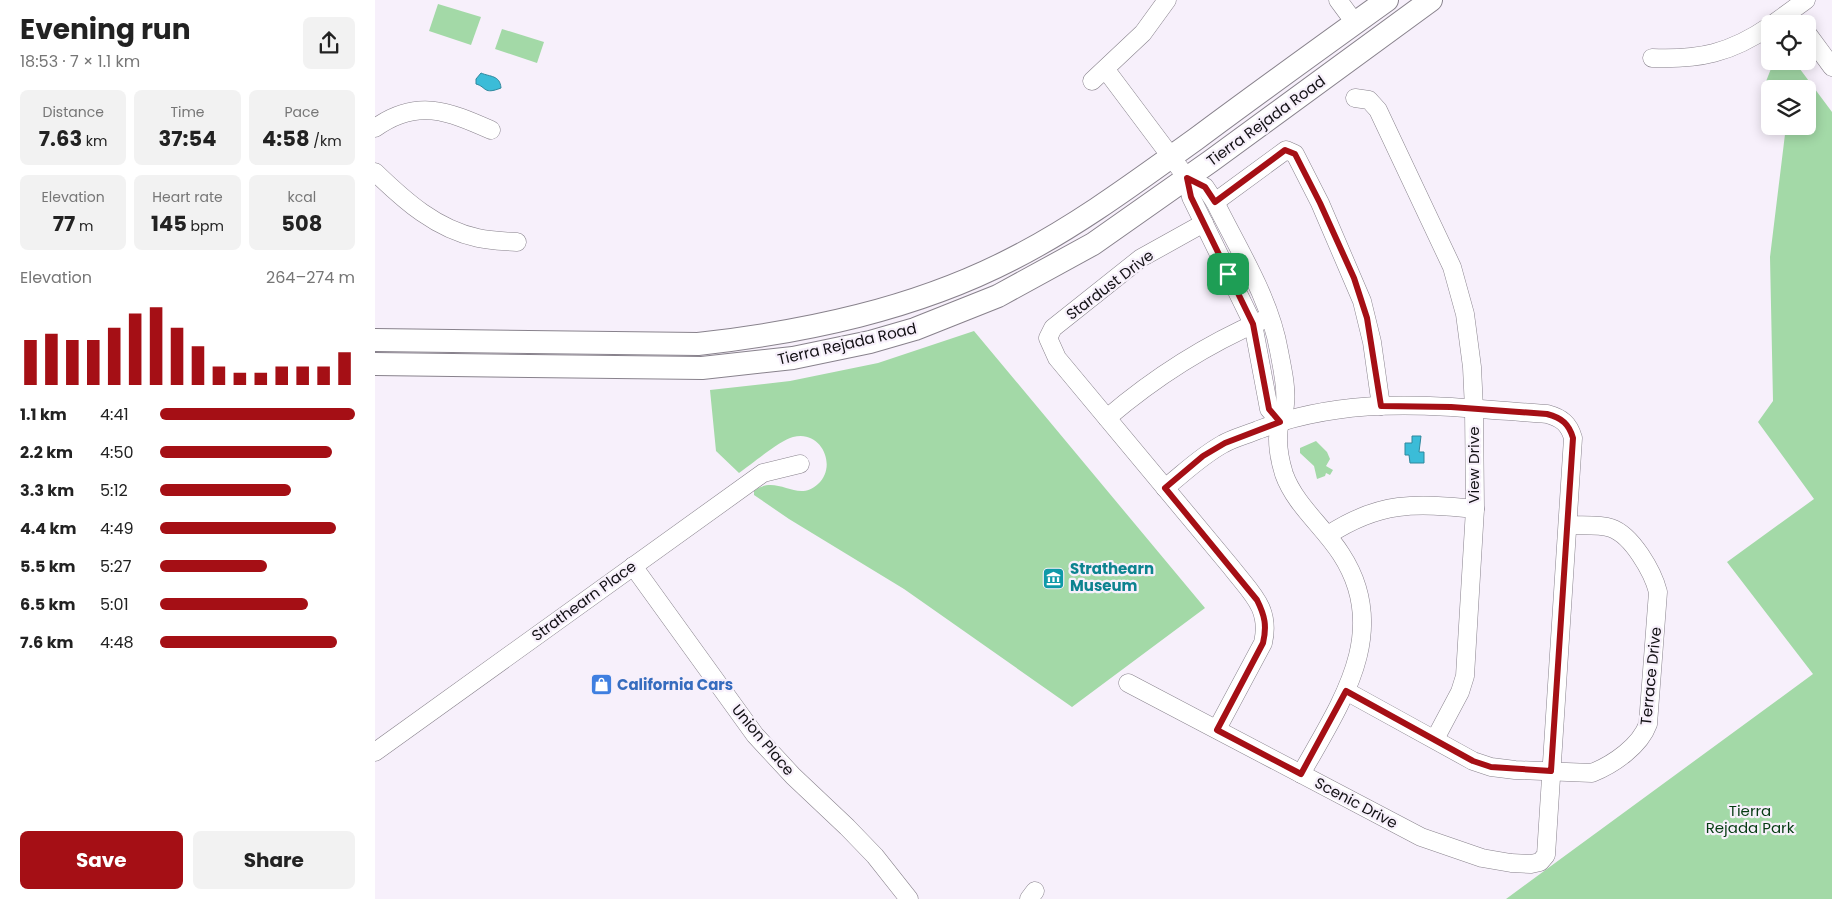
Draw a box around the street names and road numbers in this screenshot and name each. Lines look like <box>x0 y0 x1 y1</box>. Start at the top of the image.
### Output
street label: Tierra Rejada Road <box>1202 70 1329 171</box>
street label: Stardust Drive <box>1062 245 1158 324</box>
street label: Tierra Rejada Road <box>775 317 918 370</box>
street label: View Drive <box>1463 426 1484 504</box>
street label: Strathearn Place <box>527 555 640 646</box>
street label: Terrace Drive <box>1635 626 1666 726</box>
street label: Union Place <box>727 699 800 780</box>
street label: Scenic Drive <box>1311 772 1401 833</box>

